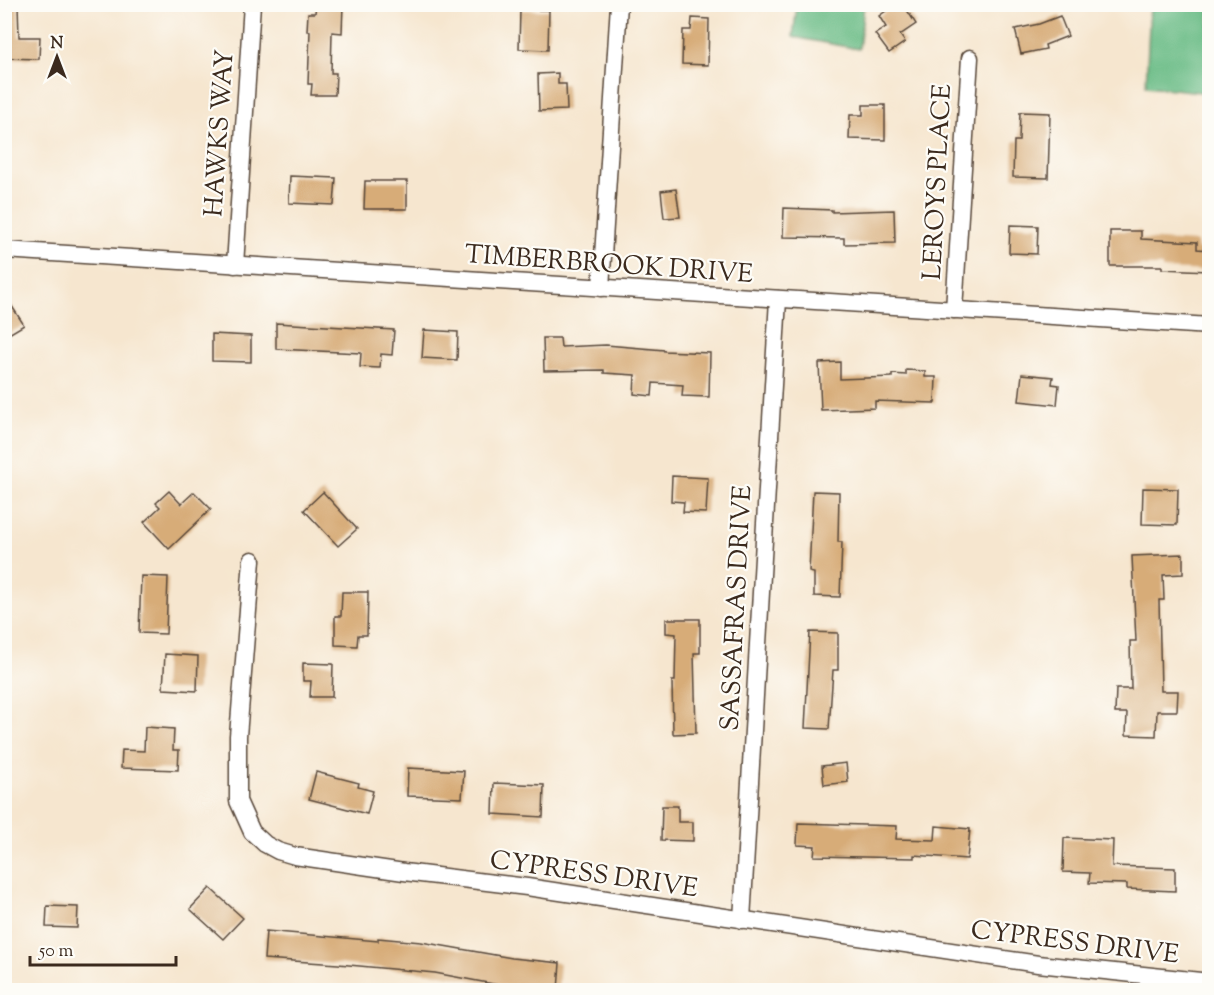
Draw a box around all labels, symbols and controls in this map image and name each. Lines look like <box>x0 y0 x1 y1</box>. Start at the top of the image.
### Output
north arrow <box>27 27 87 87</box>
text: N <box>51 33 64 56</box>
street label: HAWKS WAY <box>196 48 245 218</box>
street label: LEROYS PLACE <box>915 83 962 281</box>
street label: TIMBERBROOK DRIVE <box>463 237 755 294</box>
street label: SASSAFRAS DRIVE <box>713 484 762 732</box>
street label: CYPRESS DRIVE <box>487 843 700 908</box>
street label: CYPRESS DRIVE <box>968 912 1181 975</box>
scale bar <box>30 929 176 967</box>
text: 50 m <box>38 939 74 965</box>

